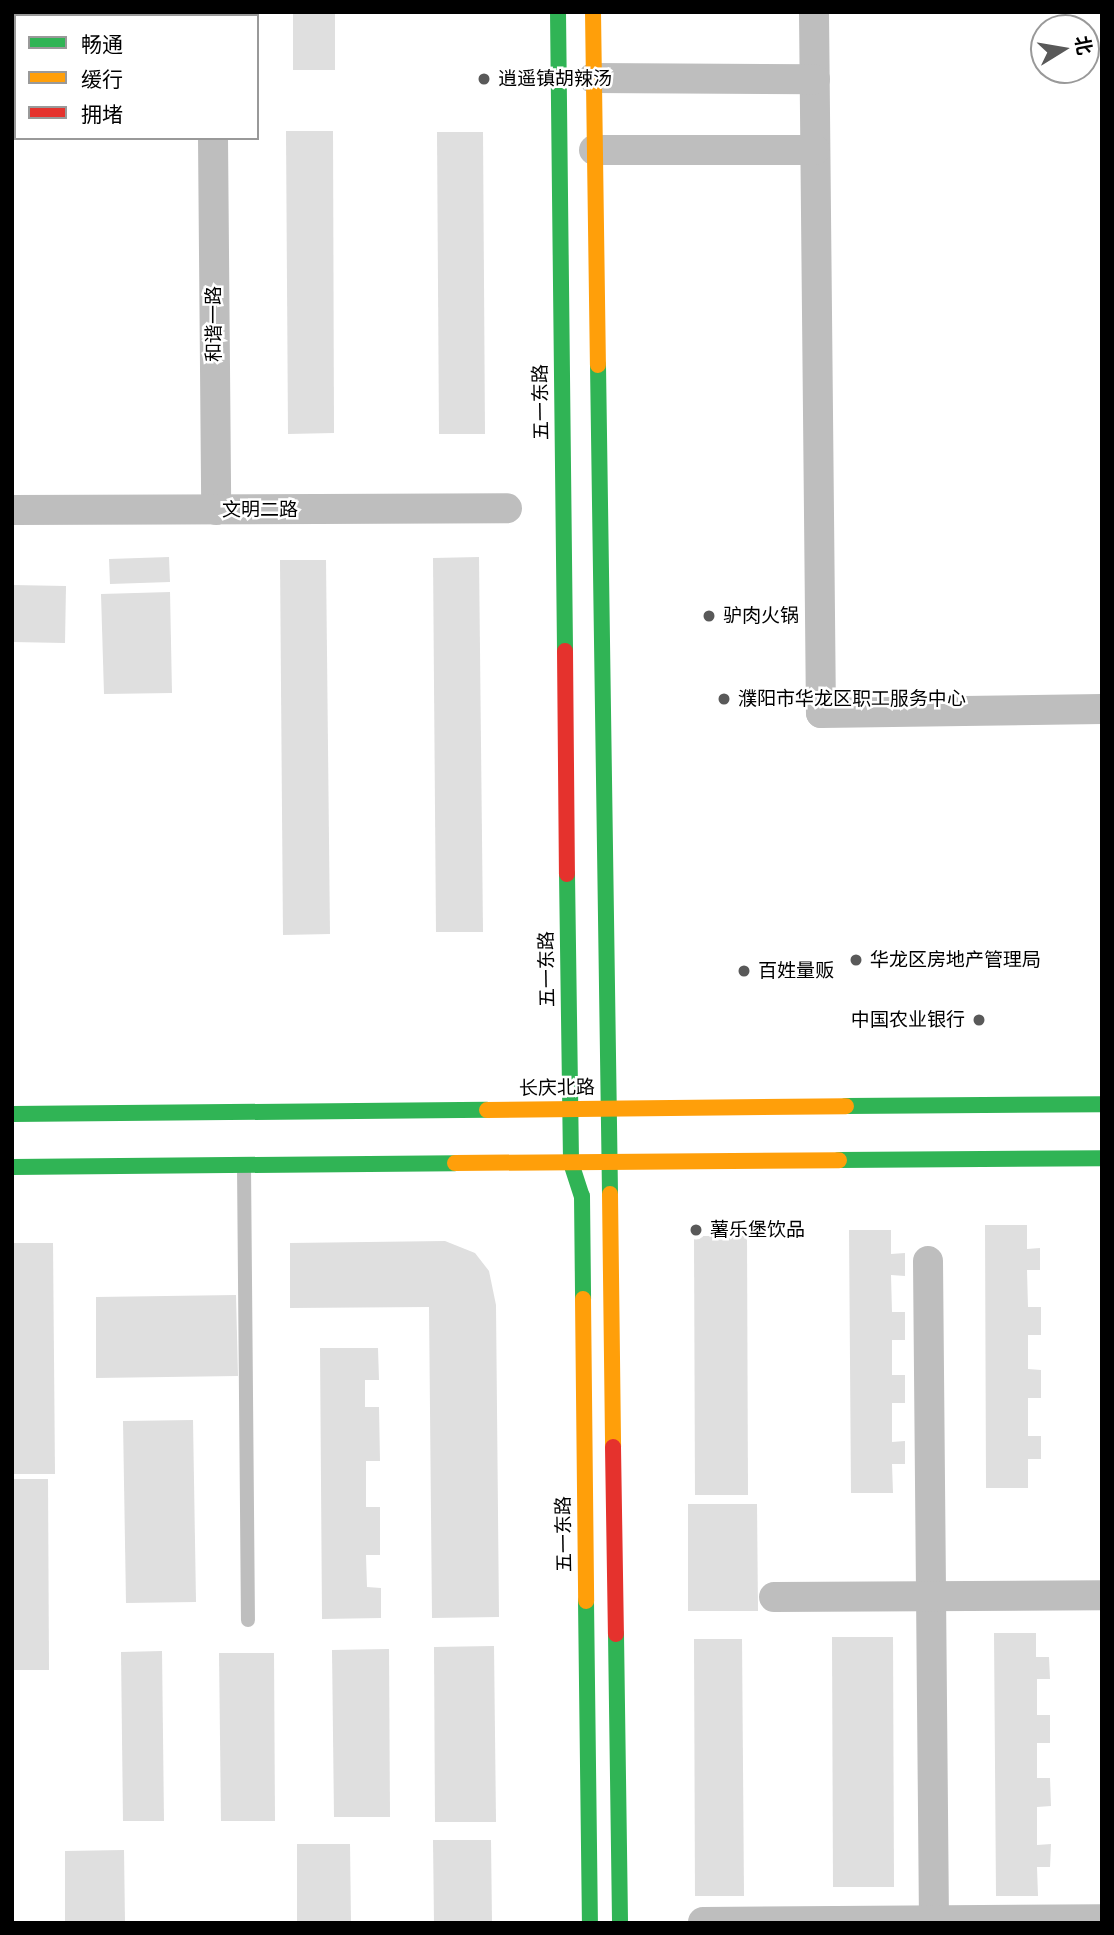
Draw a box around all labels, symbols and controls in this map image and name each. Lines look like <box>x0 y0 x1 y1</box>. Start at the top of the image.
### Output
legend <box>14 14 259 140</box>
north arrow <box>1030 14 1100 84</box>
text: 畅通 <box>81 33 123 57</box>
text: 北 <box>1071 34 1096 57</box>
text: 缓行 <box>81 68 123 92</box>
place label: 逍遥镇胡辣汤 <box>498 68 612 90</box>
marker: 逍遥镇胡辣汤 <box>476 71 492 87</box>
text: 拥堵 <box>81 103 123 127</box>
street label: 和谐一路 <box>203 286 225 362</box>
street label: 五一东路 <box>529 364 553 440</box>
street label: 文明二路 <box>222 499 298 521</box>
place label: 驴肉火锅 <box>723 605 799 627</box>
marker: 驴肉火锅 <box>701 608 717 624</box>
place label: 濮阳市华龙区职工服务中心 <box>738 688 966 710</box>
marker: 濮阳市华龙区职工服务中心 <box>716 691 732 707</box>
street label: 五一东路 <box>535 931 559 1007</box>
place label: 华龙区房地产管理局 <box>870 949 1041 971</box>
marker: 华龙区房地产管理局 <box>848 952 864 968</box>
place label: 百姓量贩 <box>758 960 834 982</box>
marker: 百姓量贩 <box>736 963 752 979</box>
place label: 中国农业银行 <box>851 1009 965 1031</box>
marker: 中国农业银行 <box>971 1012 987 1028</box>
street label: 长庆北路 <box>519 1076 595 1100</box>
place label: 薯乐堡饮品 <box>710 1219 805 1241</box>
marker: 薯乐堡饮品 <box>688 1222 704 1238</box>
street label: 五一东路 <box>552 1496 576 1572</box>

